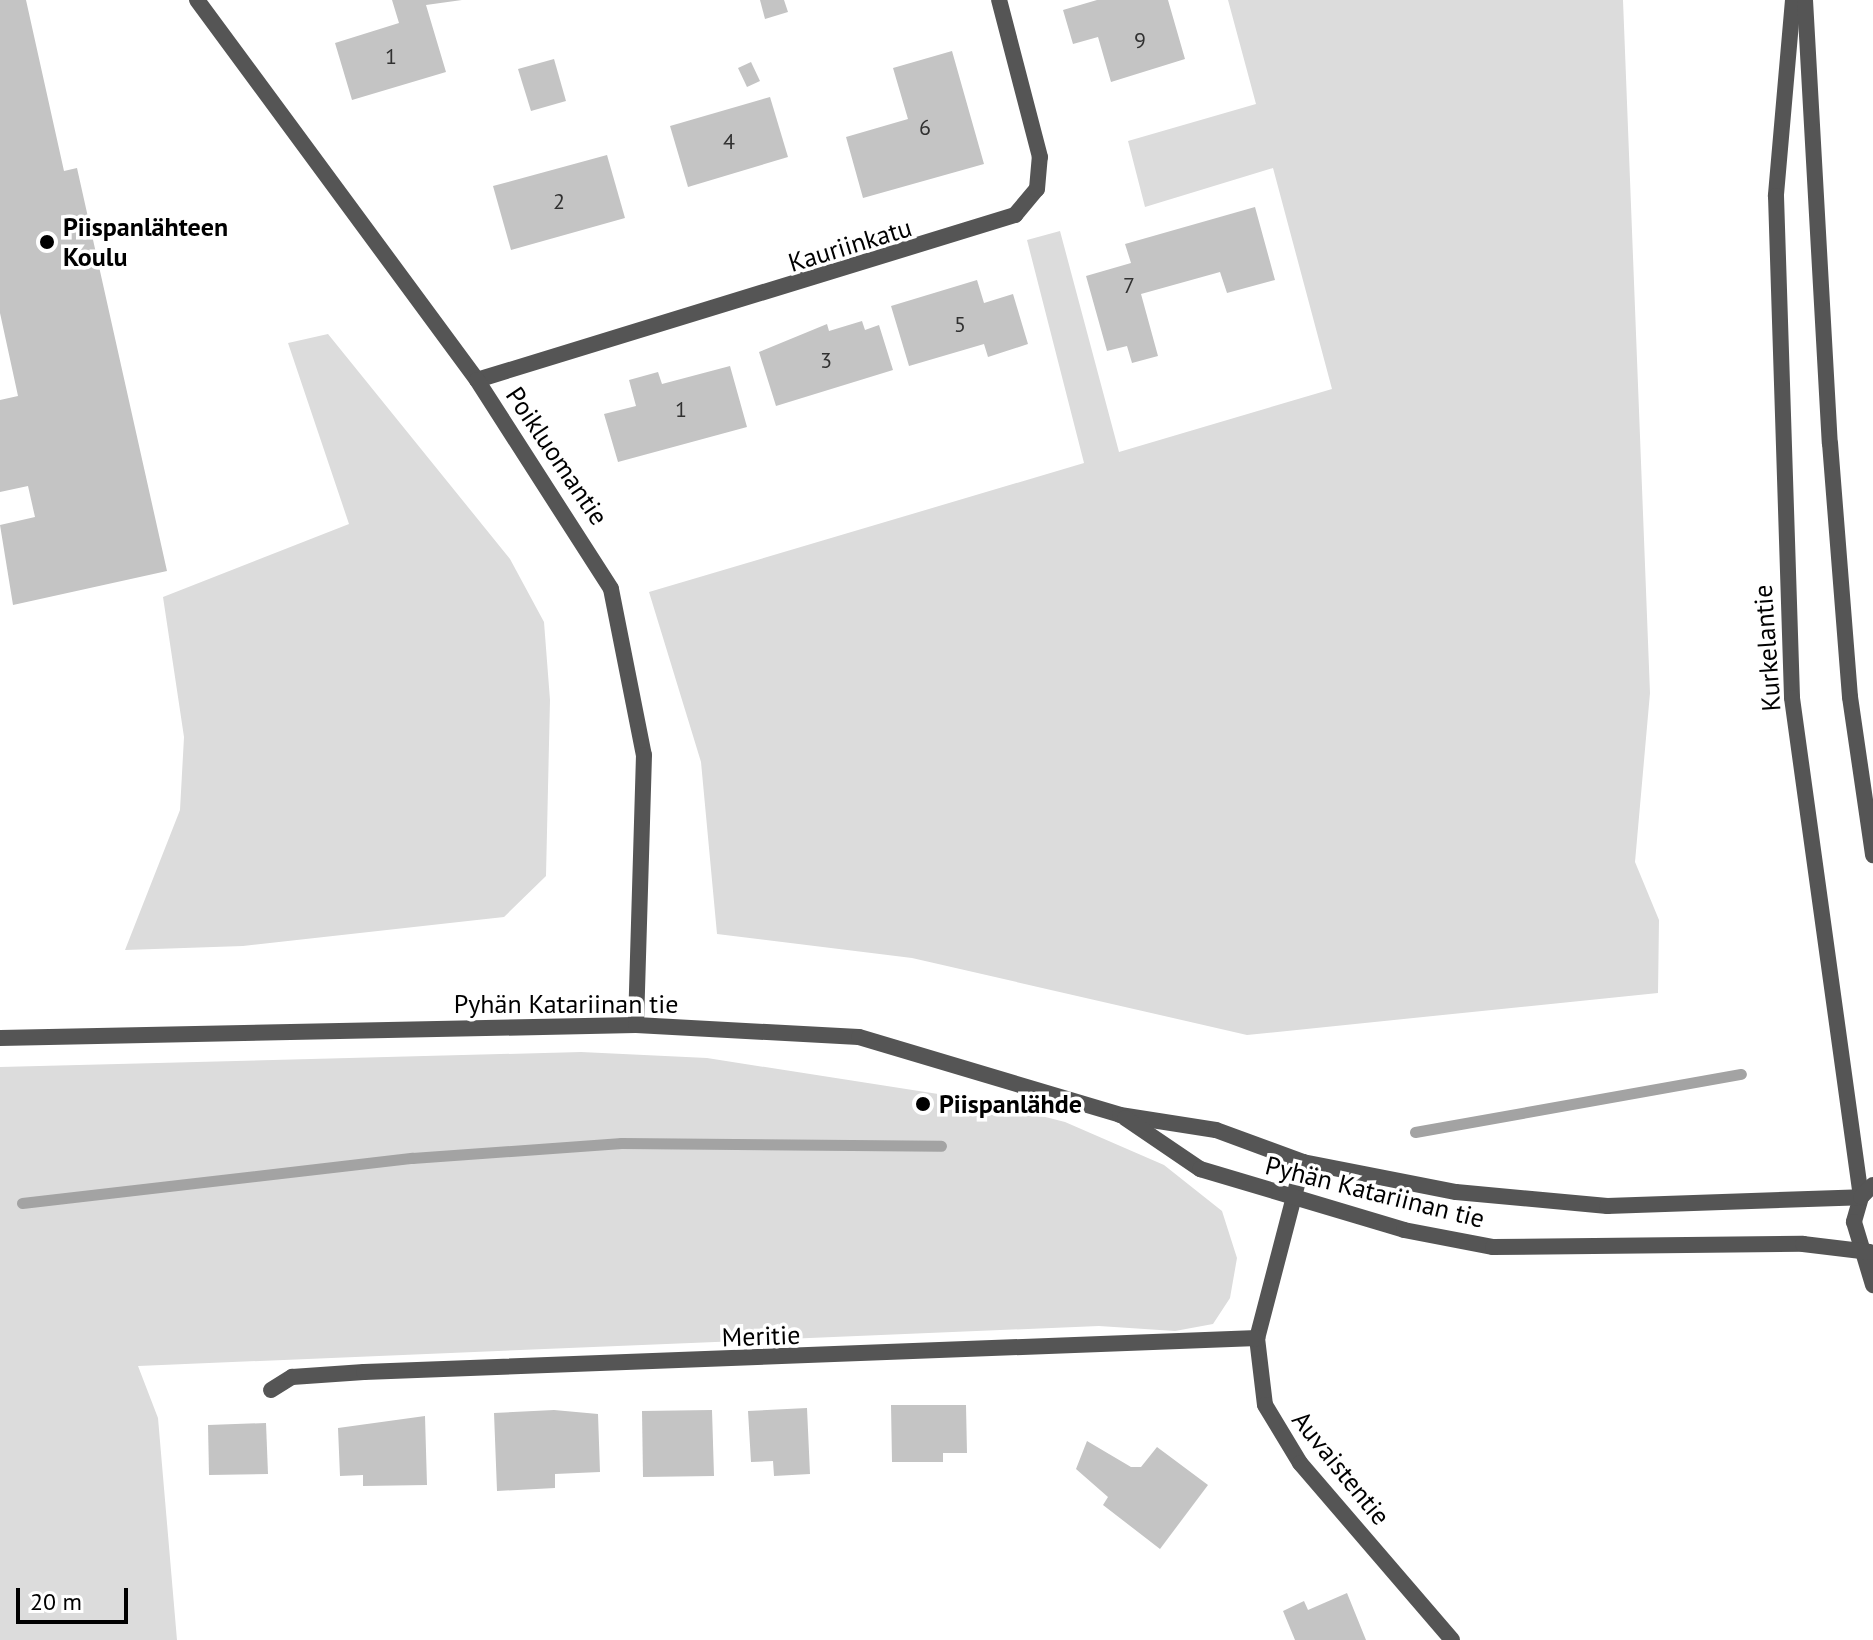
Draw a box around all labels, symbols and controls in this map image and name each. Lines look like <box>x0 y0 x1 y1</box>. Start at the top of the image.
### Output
house number: 9 <box>1134 28 1146 54</box>
house number: 1 <box>385 44 397 70</box>
house number: 6 <box>919 115 931 141</box>
house number: 4 <box>723 129 735 155</box>
house number: 2 <box>553 189 565 215</box>
place label: Piispanlähteen Koulu <box>63 211 228 272</box>
street label: Kauriinkatu <box>785 211 915 279</box>
marker: Piispanlähteen Koulu <box>38 233 56 251</box>
house number: 7 <box>1123 273 1135 299</box>
house number: 5 <box>954 312 966 338</box>
house number: 3 <box>820 348 832 374</box>
street label: Poikluomantie <box>499 381 615 531</box>
house number: 1 <box>675 397 687 423</box>
street label: Kurkelantie <box>1747 584 1787 712</box>
street label: Pyhän Katariinan tie <box>454 988 678 1020</box>
place label: Piispanlähde <box>939 1088 1082 1120</box>
marker: Piispanlähde <box>914 1095 932 1113</box>
street label: Pyhän Katariinan tie <box>1262 1150 1488 1234</box>
street label: Meritie <box>721 1319 801 1353</box>
street label: Auvaistentie <box>1286 1405 1396 1531</box>
scale bar <box>20 1572 132 1622</box>
text: 20 m <box>30 1586 82 1617</box>

